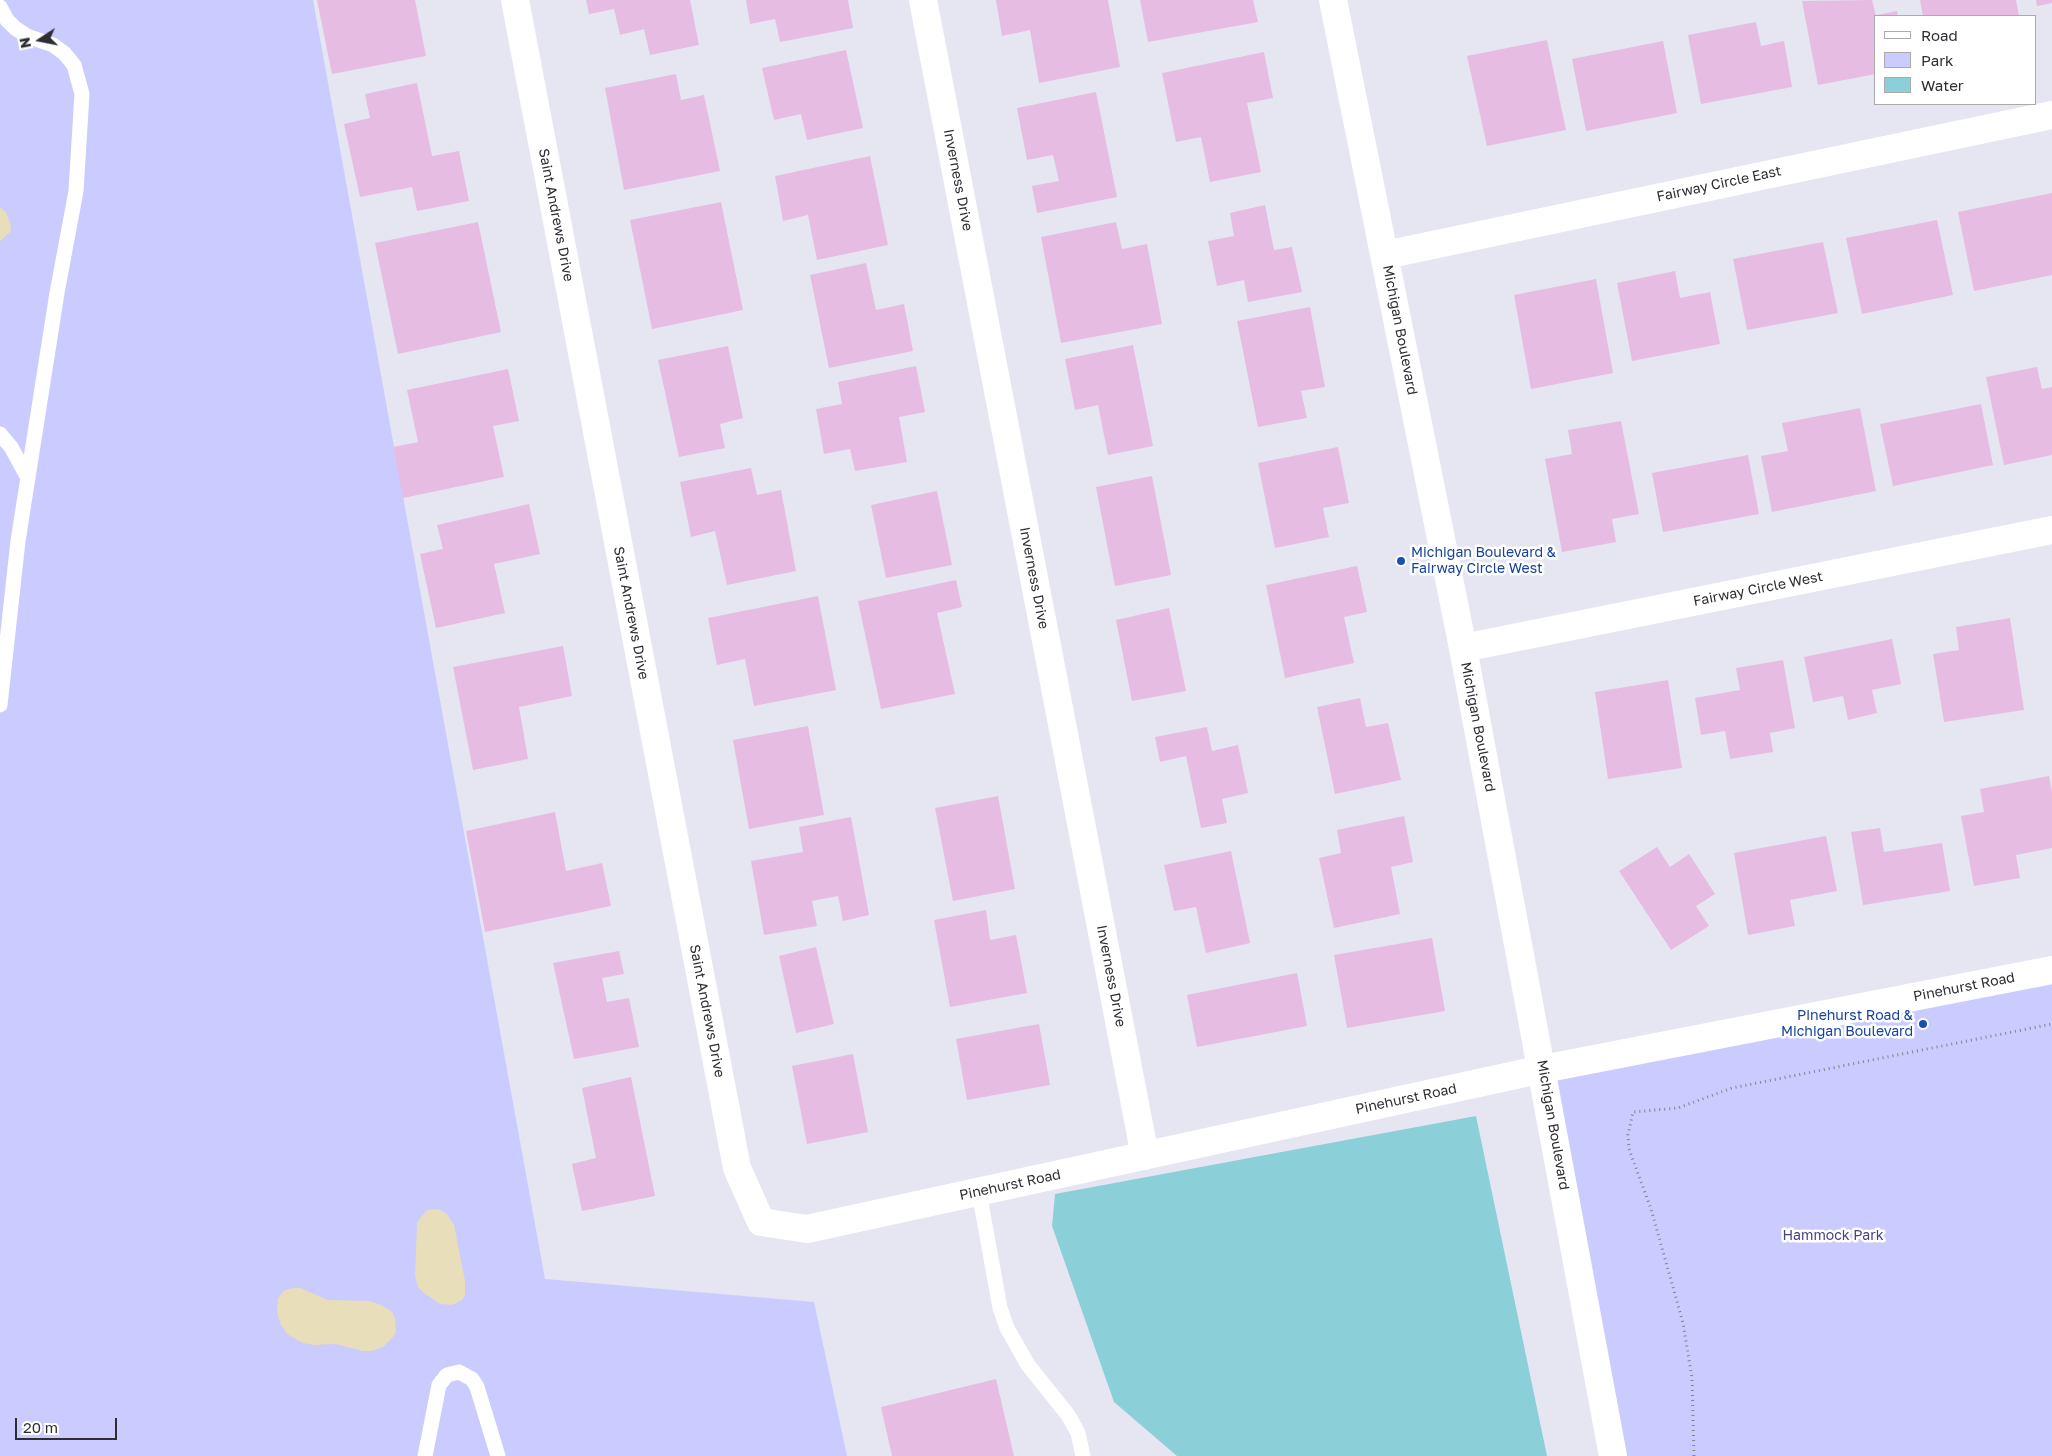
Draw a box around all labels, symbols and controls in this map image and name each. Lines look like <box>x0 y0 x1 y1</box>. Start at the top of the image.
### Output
north arrow <box>15 15 65 65</box>
legend <box>1874 15 2037 105</box>
text: Road <box>1921 26 1958 44</box>
text: N <box>15 36 34 50</box>
text: Park <box>1921 51 1953 69</box>
text: Water <box>1921 76 1964 94</box>
street label: Inverness Drive <box>940 128 976 232</box>
street label: Saint Andrews Drive <box>535 147 577 283</box>
street label: Fairway Circle East <box>1655 163 1783 205</box>
street label: Michigan Boulevard <box>1379 264 1421 396</box>
street label: Inverness Drive <box>1016 526 1052 630</box>
street label: Saint Andrews Drive <box>610 545 652 681</box>
place label: Michigan Boulevard & Fairway Circle West <box>1411 545 1556 578</box>
marker: Michigan Boulevard & Fairway Circle West <box>1395 555 1407 567</box>
street label: Fairway Circle West <box>1692 568 1824 610</box>
street label: Michigan Boulevard <box>1457 661 1499 793</box>
street label: Inverness Drive <box>1093 924 1129 1028</box>
street label: Saint Andrews Drive <box>686 943 728 1079</box>
street label: Pinehurst Road <box>1912 969 2016 1005</box>
place label: Pinehurst Road & Michigan Boulevard <box>1781 1008 1913 1040</box>
marker: Pinehurst Road & Michigan Boulevard <box>1917 1018 1929 1030</box>
street label: Michigan Boulevard <box>1533 1058 1573 1192</box>
street label: Pinehurst Road <box>1354 1080 1458 1118</box>
street label: Pinehurst Road <box>958 1166 1062 1204</box>
park label: Hammock Park <box>1782 1228 1884 1244</box>
scale bar <box>18 1408 120 1440</box>
text: 20 m <box>23 1418 58 1436</box>

